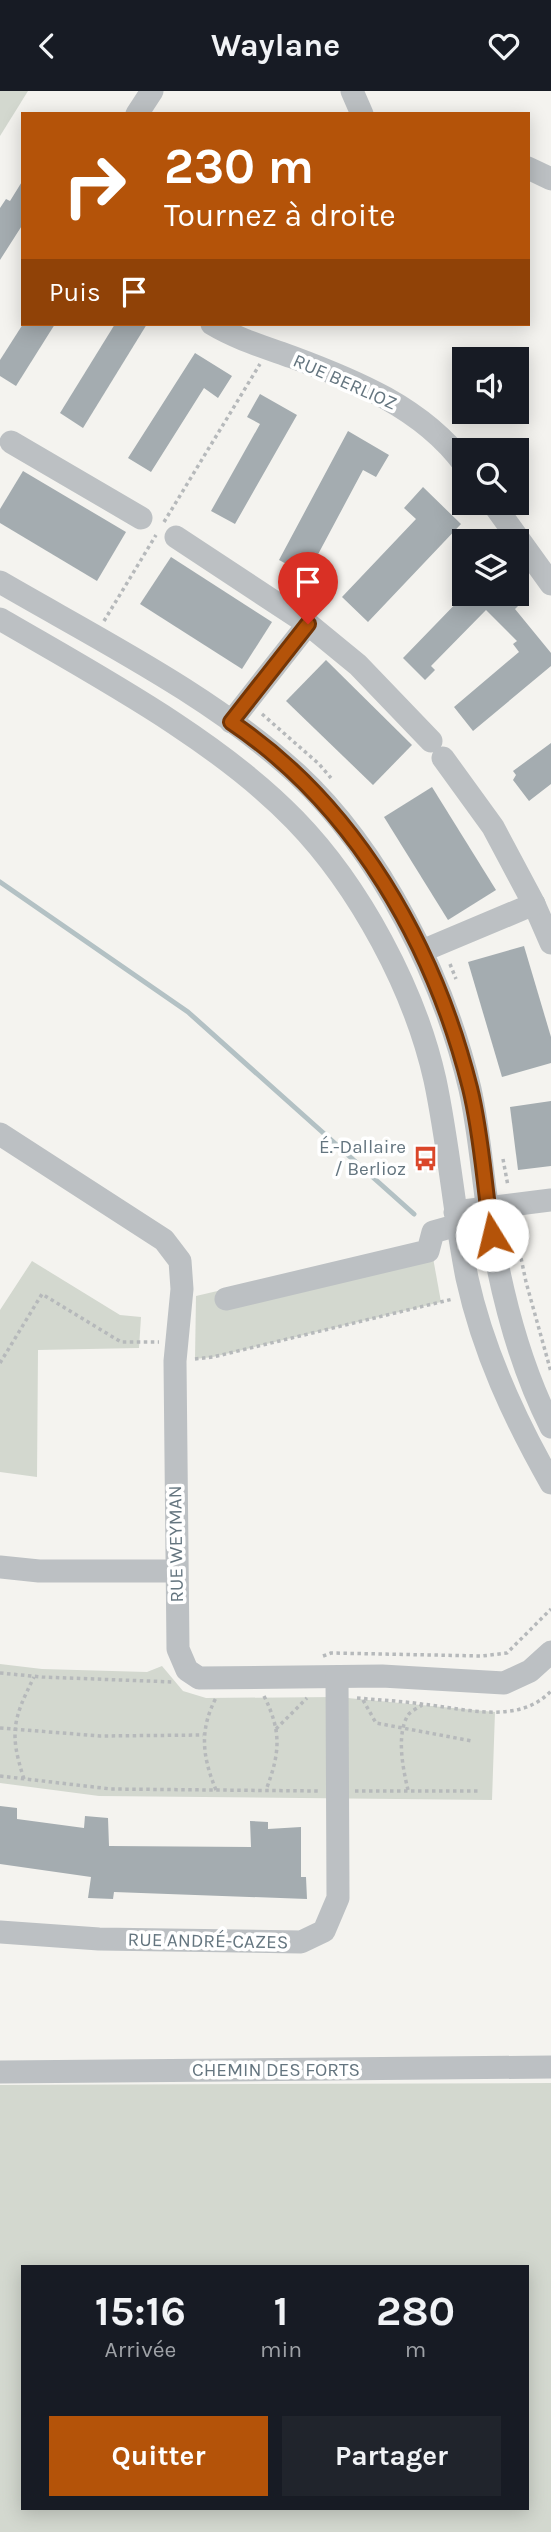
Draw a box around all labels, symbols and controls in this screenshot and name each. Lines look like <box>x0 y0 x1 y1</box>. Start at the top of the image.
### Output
icon: back <box>28 27 66 65</box>
text: Waylane <box>211 27 340 64</box>
icon: heart <box>485 27 523 65</box>
text: 230 m <box>164 138 314 195</box>
icon: right <box>49 140 140 231</box>
text: Tournez à droite <box>164 197 396 234</box>
icon: arrive <box>115 273 153 311</box>
text: Puis <box>49 277 101 308</box>
map controls <box>452 347 529 606</box>
button: sound <box>452 347 529 424</box>
street label: RUE BERLIOZ <box>290 349 400 415</box>
button: search <box>452 438 529 515</box>
button: layers <box>452 529 529 606</box>
pin <box>278 552 338 624</box>
icon: arrive <box>289 563 327 601</box>
place label: É.-Dallaire / Berlioz <box>319 1135 406 1180</box>
bus stop icon: É.-Dallaire / Berlioz <box>412 1144 440 1172</box>
position arrow <box>455 1198 529 1272</box>
street label: RUE WEYMAN <box>164 1485 188 1603</box>
street label: RUE ANDRÉ-CAZES <box>128 1928 288 1953</box>
street label: CHEMIN DES FORTS <box>192 2059 360 2081</box>
text: 15:16 <box>95 2286 186 2336</box>
text: 1 <box>274 2286 289 2336</box>
text: 280 <box>376 2286 455 2336</box>
text: Arrivée <box>105 2336 176 2363</box>
text: min <box>260 2336 302 2363</box>
text: m <box>405 2336 426 2363</box>
button: Quitter <box>49 2416 268 2496</box>
button: Partager <box>282 2416 501 2496</box>

